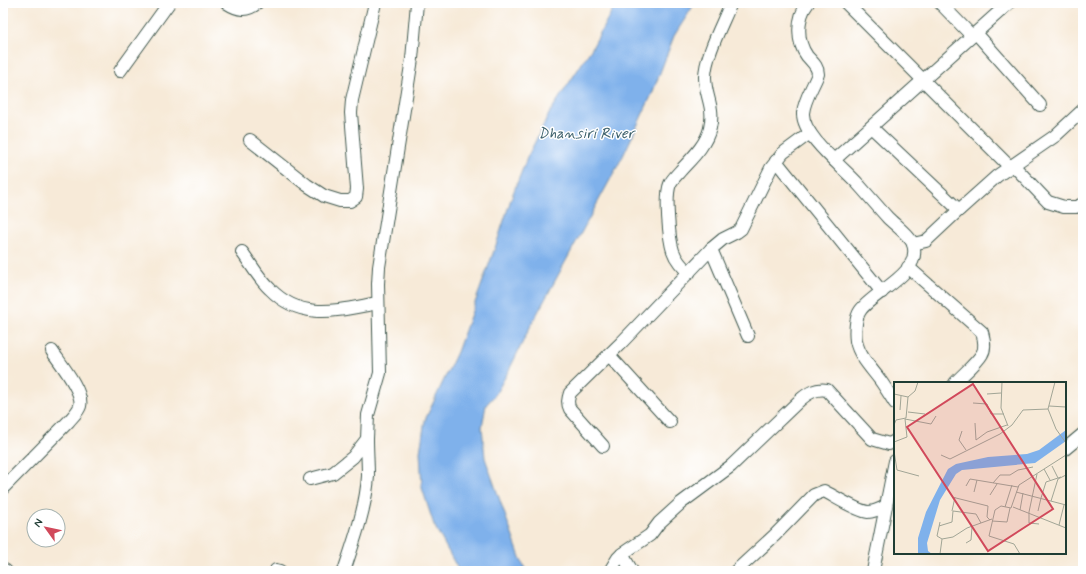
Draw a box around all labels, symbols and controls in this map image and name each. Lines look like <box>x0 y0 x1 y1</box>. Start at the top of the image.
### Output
water label: Dhansiri River <box>538 124 636 144</box>
inset map <box>894 382 1066 554</box>
north arrow <box>26 508 66 548</box>
text: N <box>31 516 46 530</box>

